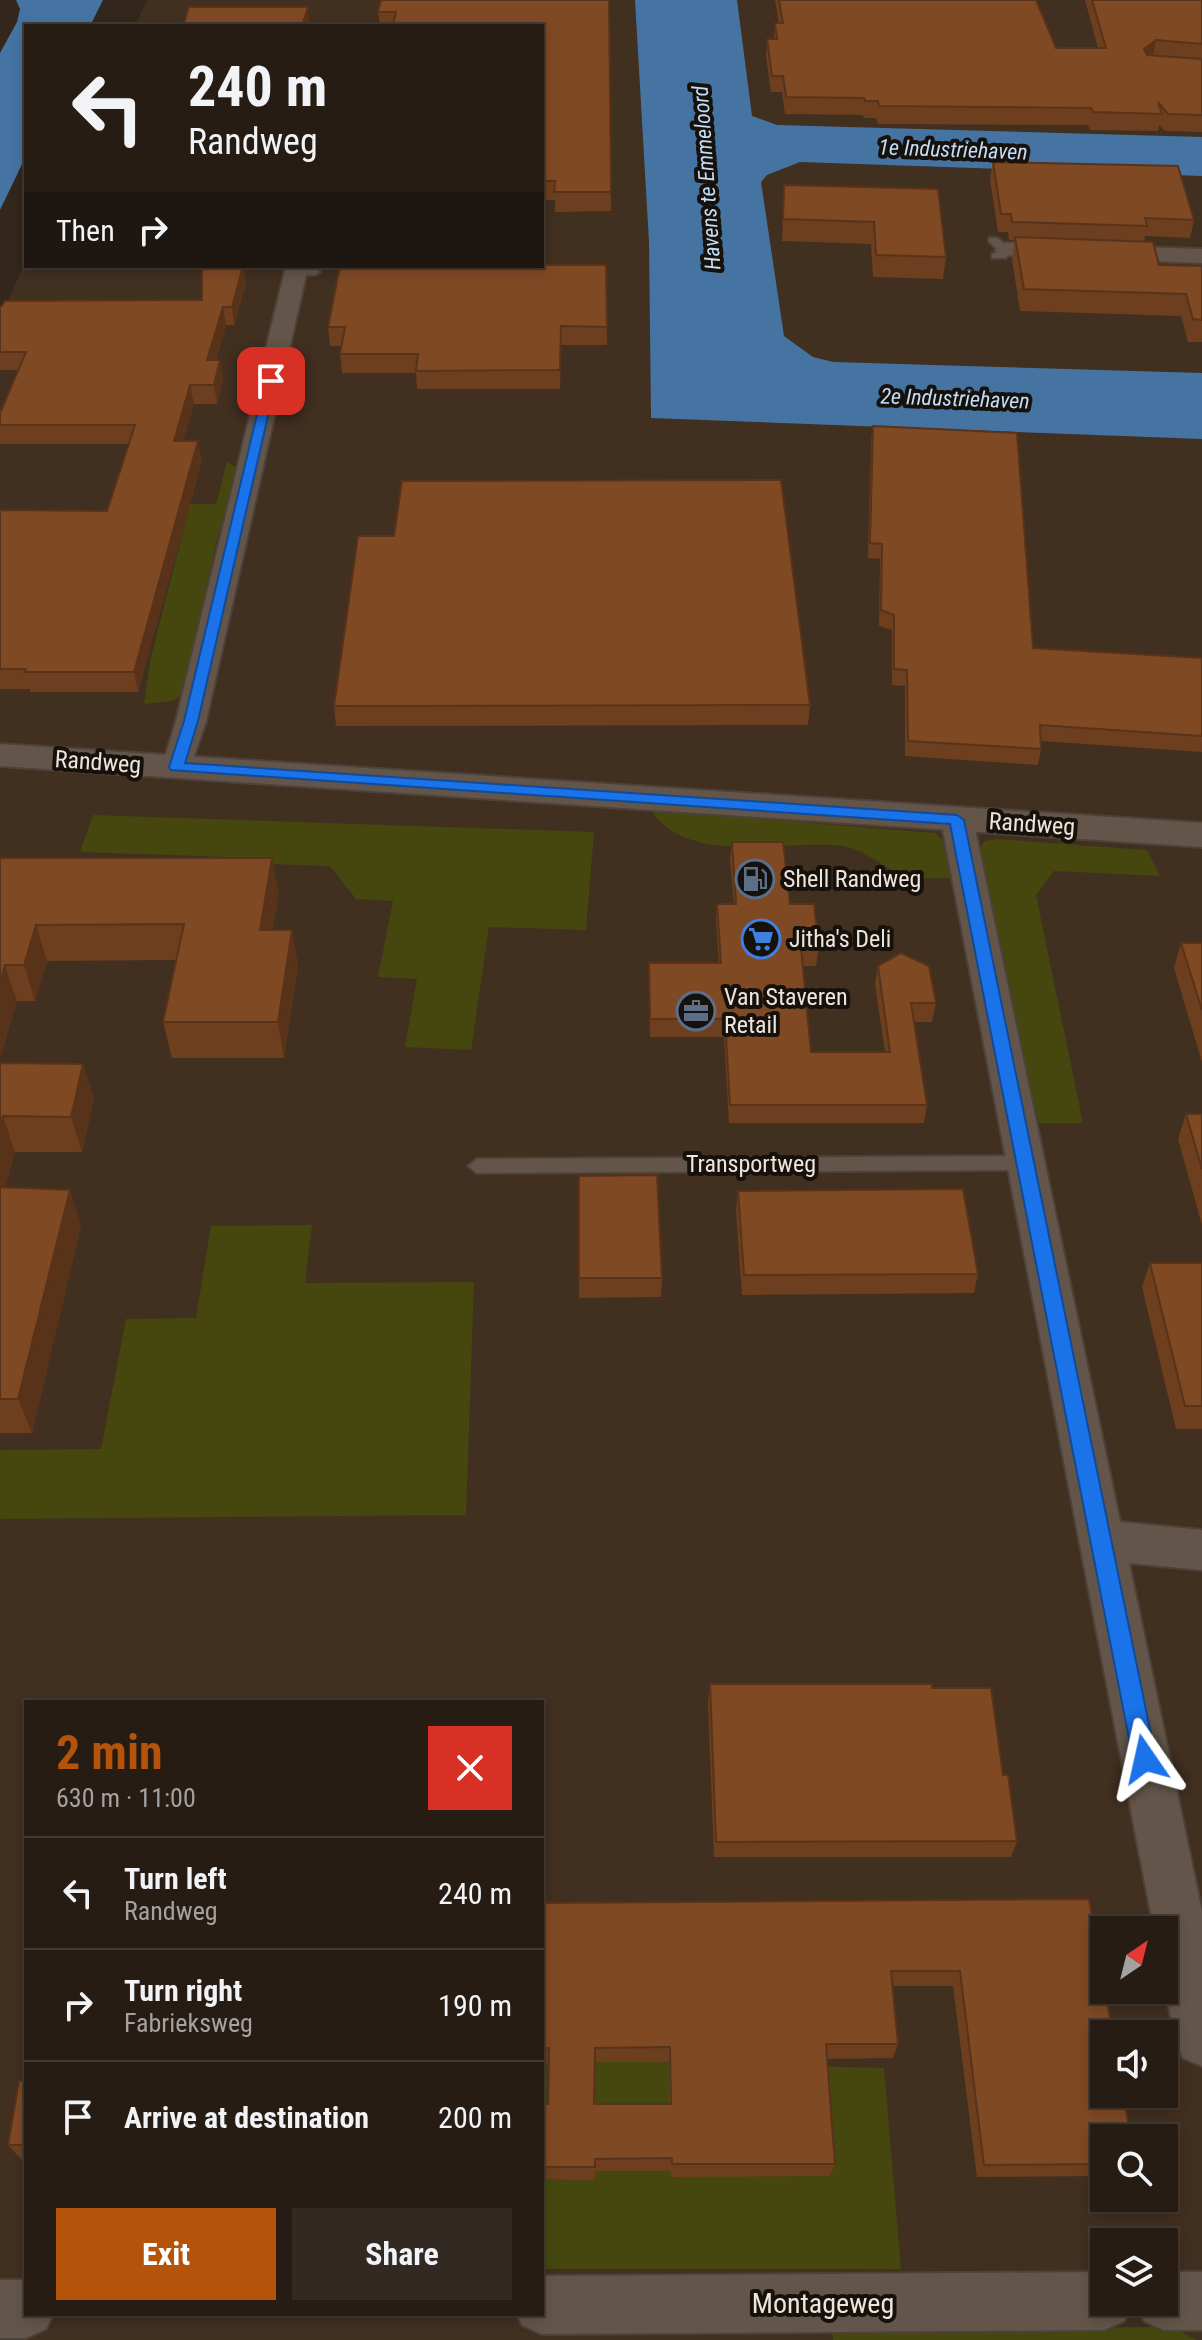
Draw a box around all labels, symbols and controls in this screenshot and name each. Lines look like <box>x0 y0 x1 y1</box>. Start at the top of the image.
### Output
text: 240 m <box>188 54 327 120</box>
icon: left <box>56 56 160 160</box>
water label: Havens te Emmeloord <box>688 85 725 271</box>
text: Randweg <box>188 121 318 163</box>
water label: 1e Industriehaven <box>878 134 1028 165</box>
icon: right <box>131 208 175 252</box>
text: Then <box>56 213 115 248</box>
pin <box>237 347 305 415</box>
icon: arrive <box>249 359 293 403</box>
water label: 2e Industriehaven <box>880 383 1030 414</box>
street label: Randweg <box>54 745 142 779</box>
street label: Randweg <box>988 807 1076 841</box>
fuel station icon: Shell Randweg <box>734 858 776 900</box>
place label: Shell Randweg <box>783 865 921 893</box>
supermarket icon: Jitha's Deli <box>740 918 782 960</box>
place label: Jitha's Deli <box>789 925 891 953</box>
place label: Van Staveren Retail <box>724 983 848 1039</box>
office icon: Van Staveren Retail <box>675 990 717 1032</box>
street label: Transportweg <box>686 1150 816 1178</box>
position arrow <box>1103 1717 1187 1801</box>
text: 2 min <box>56 1724 163 1781</box>
button: close <box>428 1726 512 1810</box>
text: 630 m · 11:00 <box>56 1783 196 1813</box>
text: Turn left <box>124 1861 227 1896</box>
icon: left <box>56 1871 100 1915</box>
text: 240 m <box>438 1876 512 1911</box>
text: Randweg <box>124 1896 218 1926</box>
north arrow <box>1090 1916 1178 2004</box>
map controls <box>1090 1916 1178 2316</box>
text: Turn right <box>124 1973 242 2008</box>
icon: right <box>56 1983 100 2027</box>
text: 190 m <box>438 1988 512 2023</box>
text: Fabrieksweg <box>124 2008 253 2038</box>
button: sound <box>1090 2020 1178 2108</box>
icon: arrive <box>56 2095 100 2139</box>
text: Arrive at destination <box>124 2100 369 2135</box>
text: 200 m <box>438 2100 512 2135</box>
button: search <box>1090 2124 1178 2212</box>
button: Exit <box>56 2208 276 2300</box>
button: Share <box>292 2208 512 2300</box>
button: layers <box>1090 2228 1178 2316</box>
street label: Montageweg <box>752 2287 894 2320</box>

